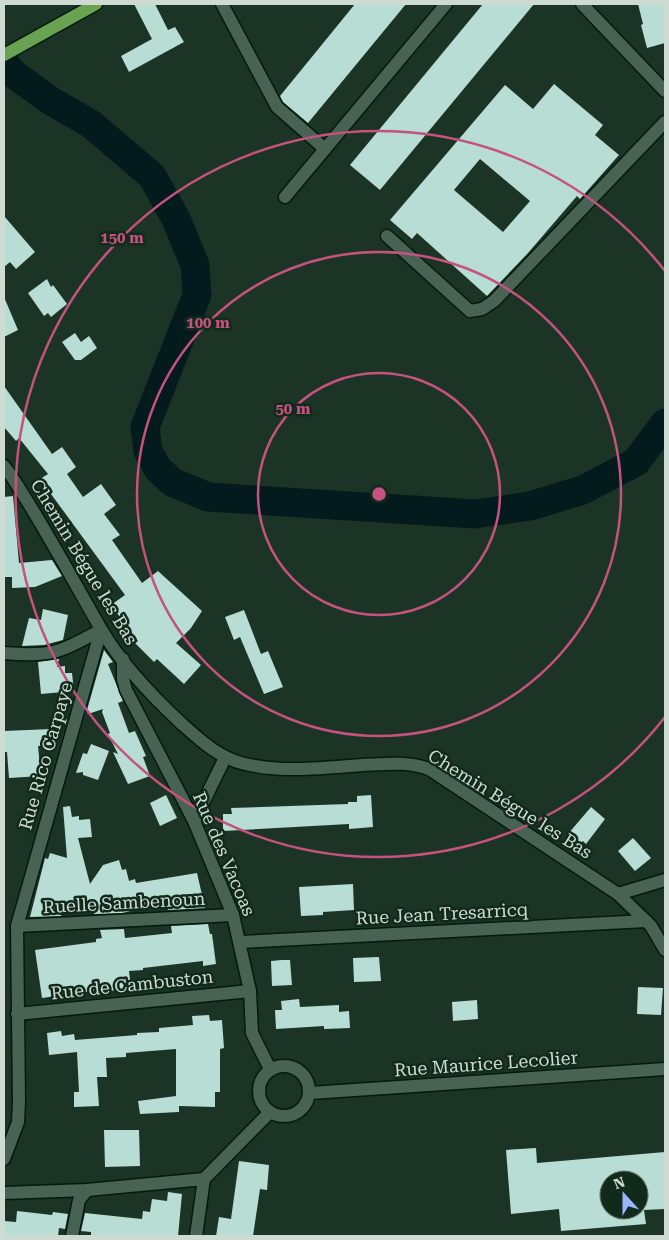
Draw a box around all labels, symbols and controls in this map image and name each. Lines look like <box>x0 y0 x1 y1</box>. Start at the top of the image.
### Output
text: 150 m <box>100 229 144 247</box>
text: 100 m <box>186 314 230 332</box>
text: 50 m <box>275 400 311 418</box>
street label: Chemin Bégue les Bas <box>27 475 142 648</box>
centre of rings <box>370 485 388 503</box>
street label: Rue Rico Carpaye <box>14 679 77 832</box>
street label: Chemin Bégue les Bas <box>424 744 596 863</box>
street label: Rue des Vacoas <box>189 789 260 919</box>
street label: Ruelle Sambenoun <box>42 888 206 917</box>
street label: Rue Jean Tresarricq <box>355 898 529 929</box>
street label: Rue de Cambuston <box>50 965 215 1003</box>
street label: Rue Maurice Lecolier <box>393 1047 579 1080</box>
north arrow <box>599 1170 649 1220</box>
text: N <box>611 1173 627 1192</box>

